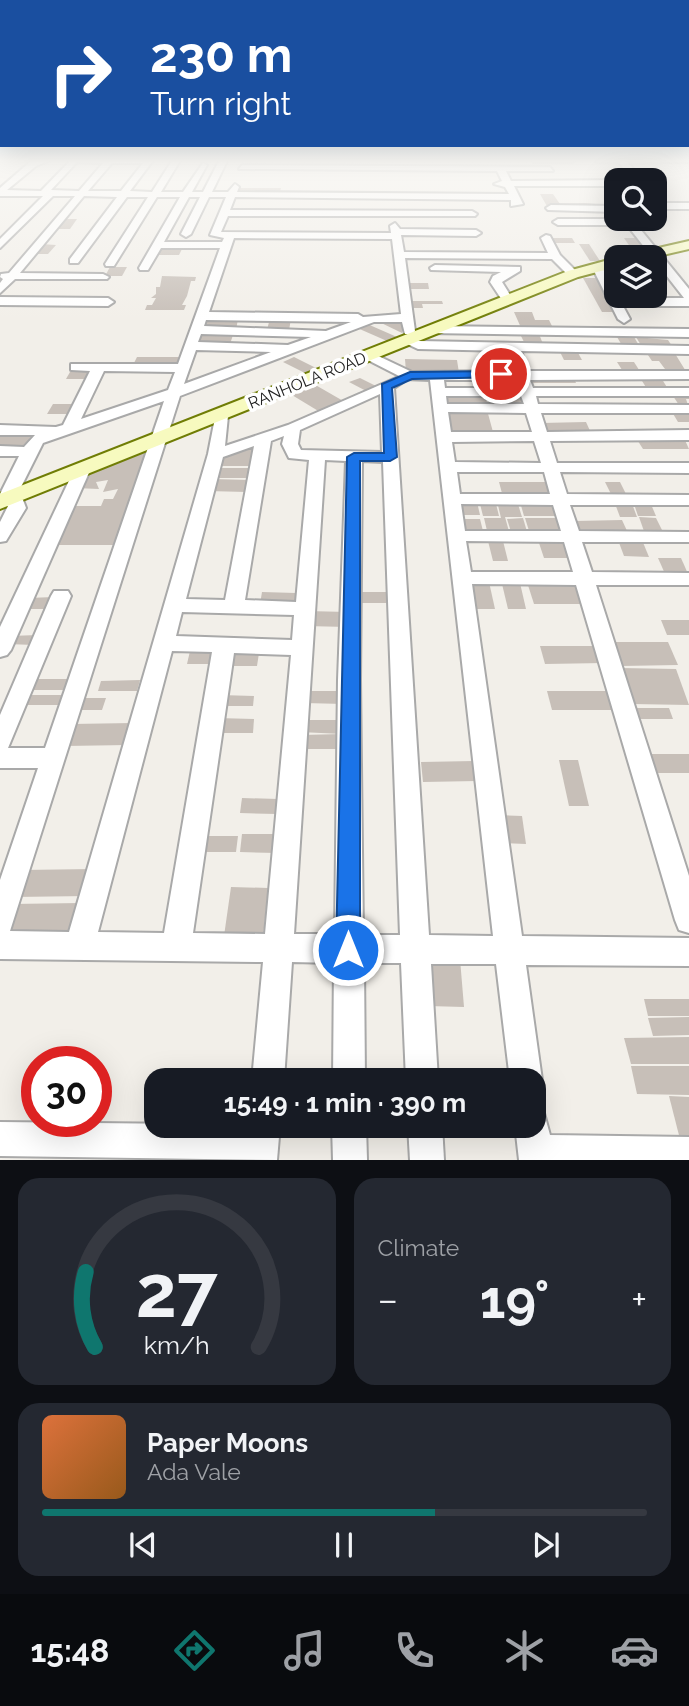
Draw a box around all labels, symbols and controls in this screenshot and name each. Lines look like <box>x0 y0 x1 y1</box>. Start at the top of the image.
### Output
text: 230 m <box>150 26 292 83</box>
icon: right <box>35 28 126 119</box>
text: Turn right <box>150 85 291 122</box>
map controls <box>604 168 667 308</box>
button: search <box>604 168 667 231</box>
button: layers <box>604 245 667 308</box>
pin <box>471 344 531 404</box>
street label: RANHOLA ROAD <box>245 348 369 413</box>
icon: arrive <box>482 355 520 393</box>
position arrow <box>311 913 385 987</box>
speed limit sign: 30 <box>21 1046 112 1137</box>
text: 15:49 · 1 min · 390 m <box>224 1088 466 1118</box>
text: Climate <box>378 1234 459 1261</box>
text: 27 <box>136 1250 218 1335</box>
text: 19° <box>480 1269 549 1330</box>
text: − <box>378 1277 398 1322</box>
text: + <box>631 1277 647 1322</box>
text: km/h <box>144 1330 210 1360</box>
text: Paper Moons <box>147 1428 308 1458</box>
text: Ada Vale <box>147 1458 241 1485</box>
icon: previous <box>124 1526 162 1564</box>
icon: pause <box>325 1526 363 1564</box>
icon: next <box>527 1526 565 1564</box>
icon: directions <box>170 1626 219 1675</box>
icon: music <box>280 1626 329 1675</box>
icon: phone <box>390 1626 439 1675</box>
icon: climate <box>500 1626 549 1675</box>
icon: car <box>610 1626 659 1675</box>
text: 15:48 <box>30 1632 109 1669</box>

